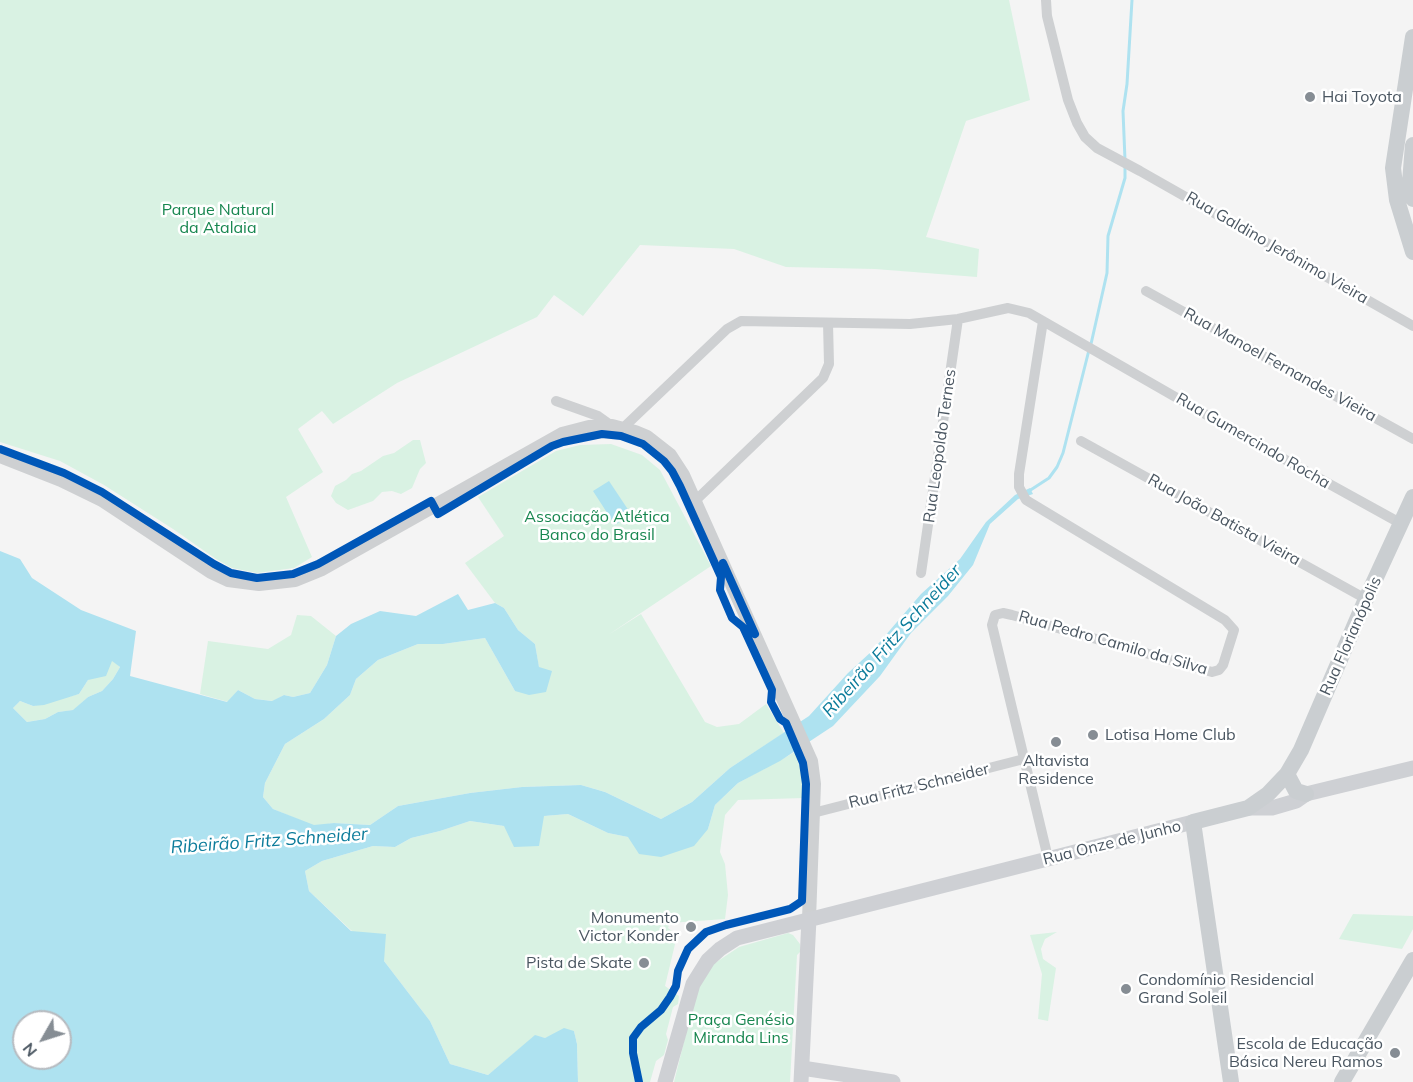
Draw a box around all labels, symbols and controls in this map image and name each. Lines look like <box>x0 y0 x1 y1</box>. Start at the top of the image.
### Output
place label: Hai Toyota <box>1322 87 1402 107</box>
marker: Hai Toyota <box>1303 90 1317 104</box>
street label: Rua Galdino Jerônimo Vieira <box>1182 188 1372 308</box>
park label: Parque Natural da Atalaia <box>162 200 274 238</box>
street label: Rua Manoel Fernandes Vieira <box>1180 304 1380 426</box>
street label: Rua Leopoldo Ternes <box>920 368 960 524</box>
street label: Rua Gumercindo Rocha <box>1173 389 1333 493</box>
street label: Rua João Batista Vieira <box>1144 470 1304 570</box>
park label: Associação Atlética Banco do Brasil <box>524 507 670 545</box>
water label: Ribeirão Fritz Schneider <box>818 560 966 722</box>
street label: Rua Florianópolis <box>1316 574 1386 698</box>
street label: Rua Pedro Camilo da Silva <box>1016 607 1210 679</box>
place label: Lotisa Home Club <box>1105 725 1236 745</box>
marker: Lotisa Home Club <box>1086 728 1100 742</box>
marker: Altavista Residence <box>1049 735 1063 749</box>
place label: Altavista Residence <box>1018 751 1094 789</box>
street label: Rua Fritz Schneider <box>847 759 991 813</box>
street label: Rua Onze de Junho <box>1041 817 1183 869</box>
water label: Ribeirão Fritz Schneider <box>170 823 368 859</box>
place label: Monumento Victor Konder <box>579 908 679 946</box>
marker: Monumento Victor Konder <box>684 920 698 934</box>
place label: Pista de Skate <box>526 953 632 973</box>
marker: Pista de Skate <box>637 956 651 970</box>
place label: Condomínio Residencial Grand Soleil <box>1138 970 1314 1008</box>
marker: Condomínio Residencial Grand Soleil <box>1119 982 1133 996</box>
north arrow <box>12 1010 72 1070</box>
park label: Praça Genésio Miranda Lins <box>688 1010 794 1048</box>
place label: Escola de Educação Básica Nereu Ramos <box>1229 1034 1383 1072</box>
text: N <box>18 1039 41 1061</box>
marker: Escola de Educação Básica Nereu Ramos <box>1388 1046 1402 1060</box>

